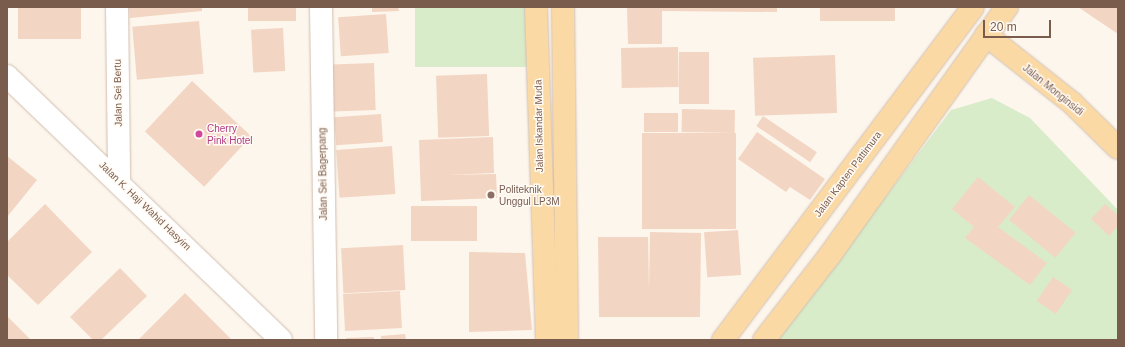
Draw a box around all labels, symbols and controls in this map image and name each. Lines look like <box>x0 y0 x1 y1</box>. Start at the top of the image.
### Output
scale bar <box>985 12 1053 38</box>
text: 20 m <box>990 20 1017 34</box>
street label: Jalan Sei Bertu <box>111 59 125 127</box>
street label: Jalan Monginsidi <box>1020 62 1086 118</box>
street label: Jalan Iskandar Muda <box>532 79 546 173</box>
place label: Cherry Pink Hotel <box>207 122 253 146</box>
street label: Jalan Sei Bagerpang <box>316 127 330 221</box>
marker: Cherry Pink Hotel <box>194 129 204 139</box>
street label: Jalan Kapten Pattimura <box>812 129 884 219</box>
street label: Jalan K. Haji Wahid Hasyim <box>97 159 193 253</box>
place label: Politeknik Unggul LP3M <box>499 183 560 206</box>
marker: Politeknik Unggul LP3M <box>486 190 496 200</box>

